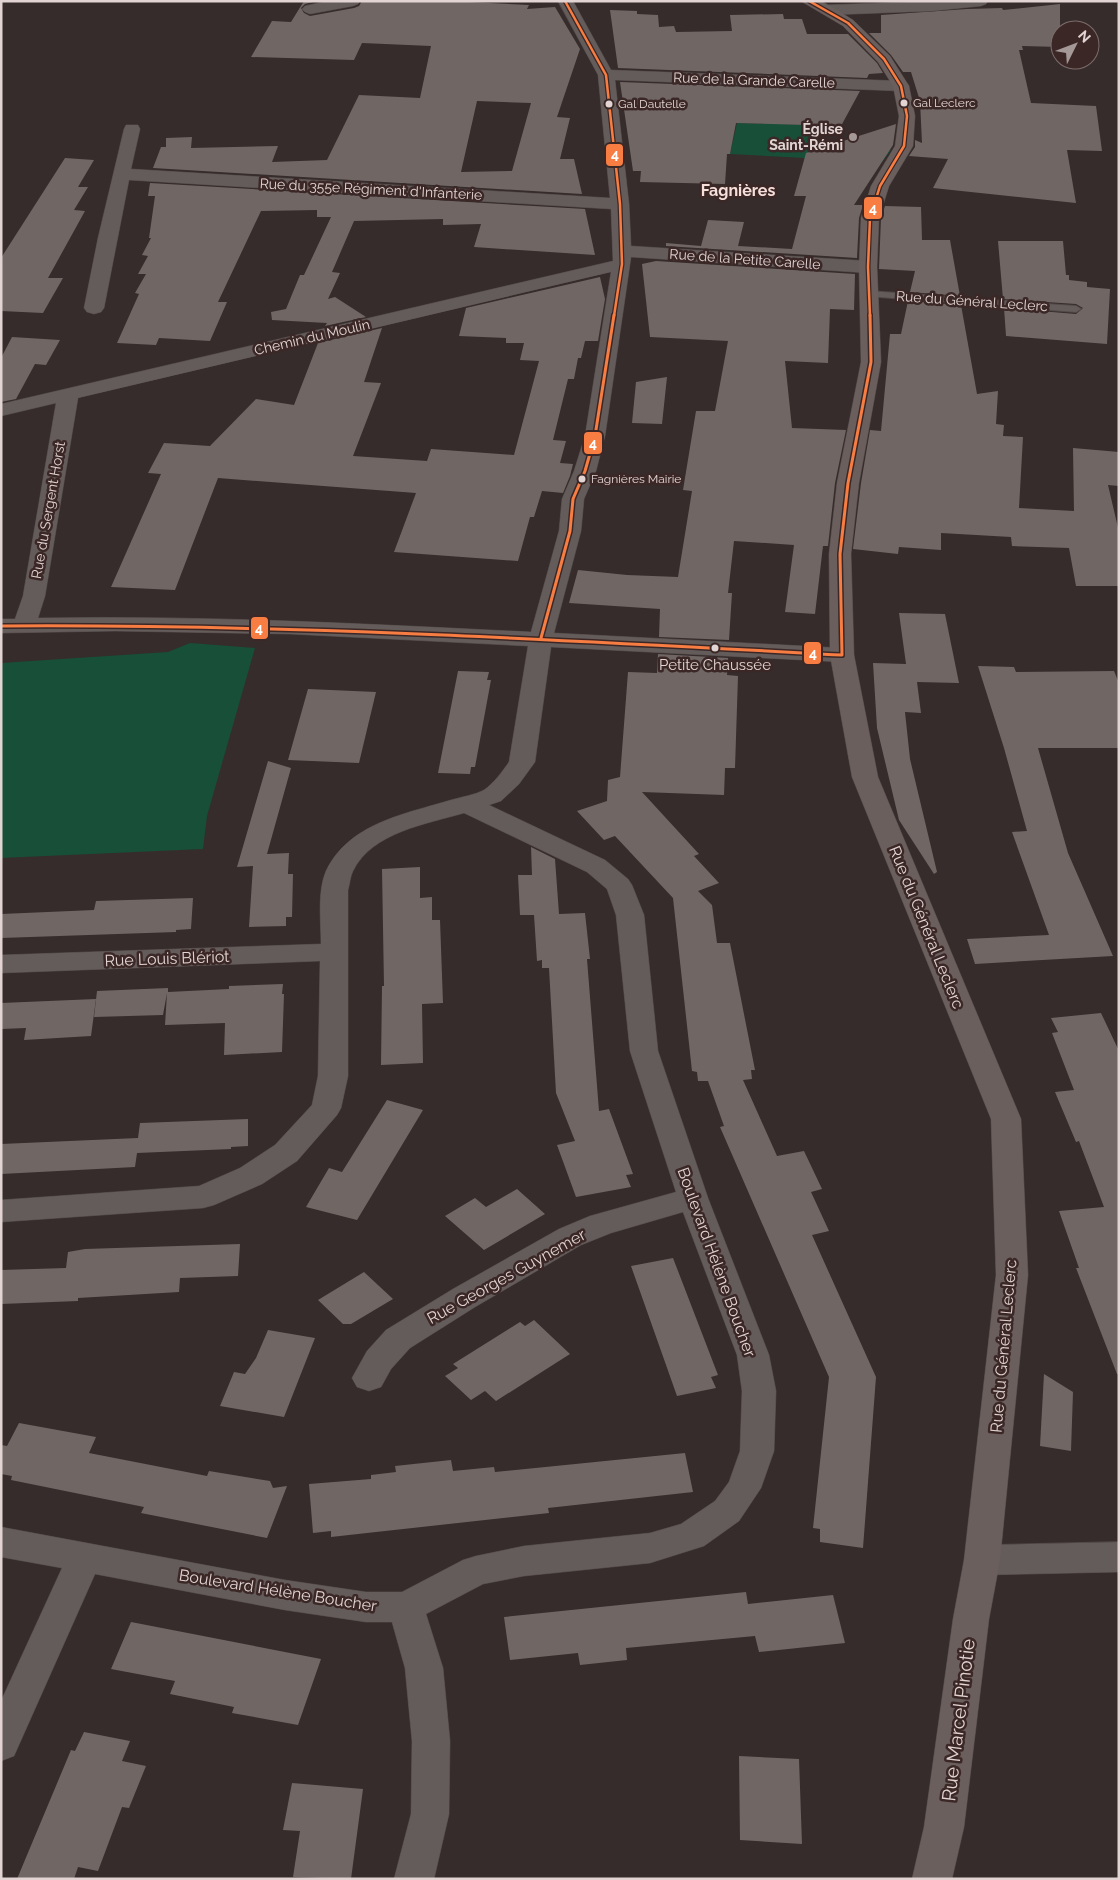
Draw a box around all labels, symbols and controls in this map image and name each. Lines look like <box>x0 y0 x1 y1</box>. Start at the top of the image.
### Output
north arrow <box>1050 20 1100 70</box>
text: N <box>1075 27 1094 46</box>
street label: Rue de la Grande Carelle <box>673 69 835 91</box>
place label: Gal Leclerc <box>913 96 976 110</box>
place label: Gal Dautelle <box>618 97 686 111</box>
marker: Gal Leclerc <box>899 98 909 108</box>
marker: Gal Dautelle <box>604 99 614 109</box>
place label: Église Saint-Rémi <box>769 120 844 153</box>
marker: Église Saint-Rémi <box>847 131 859 143</box>
line badge: 4 <box>605 143 624 167</box>
text: 4 <box>611 146 619 162</box>
street label: Rue du 355e Régiment d'Infanterie <box>259 175 483 203</box>
district label: Fagnières <box>701 181 775 200</box>
line badge: 4 <box>863 196 883 220</box>
text: 4 <box>869 200 877 216</box>
street label: Rue de la Petite Carelle <box>669 246 821 272</box>
street label: Rue du Général Leclerc <box>896 288 1049 314</box>
street label: Chemin du Moulin <box>253 316 371 358</box>
line badge: 4 <box>583 431 603 455</box>
text: 4 <box>589 435 597 451</box>
street label: Rue du Sergent Horst <box>28 440 68 580</box>
place label: Fagnières Mairie <box>591 472 681 486</box>
marker: Fagnières Mairie <box>577 474 587 484</box>
line badge: 4 <box>250 616 269 640</box>
text: 4 <box>255 620 263 636</box>
line badge: 4 <box>803 641 822 665</box>
marker: Petite Chaussée <box>710 643 720 653</box>
text: 4 <box>809 645 817 661</box>
place label: Petite Chaussée <box>659 656 771 674</box>
street label: Rue du Général Leclerc <box>885 843 968 1012</box>
street label: Rue Louis Blériot <box>104 947 230 970</box>
street label: Boulevard Hélène Boucher <box>673 1165 760 1360</box>
street label: Rue Georges Guynemer <box>424 1225 589 1328</box>
street label: Rue du Général Leclerc <box>986 1258 1021 1433</box>
street label: Boulevard Hélène Boucher <box>178 1565 379 1616</box>
street label: Rue Marcel Pinotie <box>937 1637 979 1803</box>

